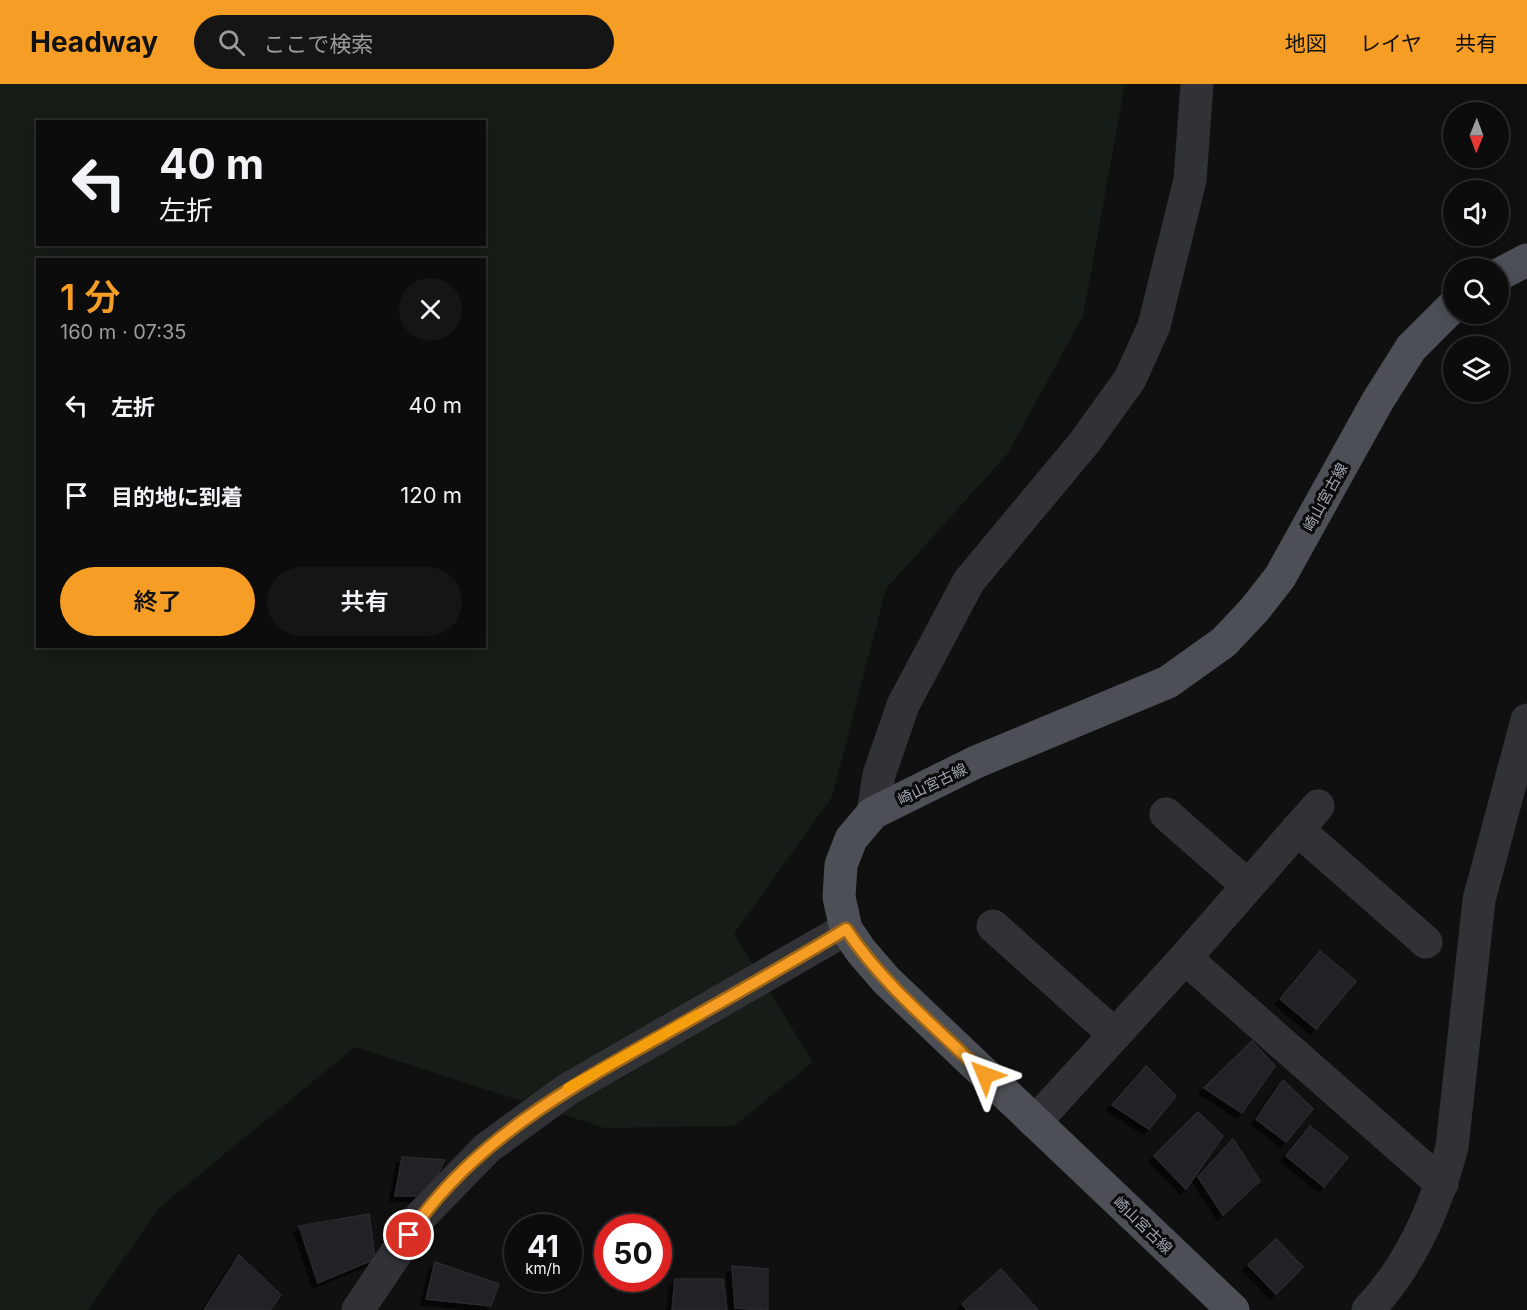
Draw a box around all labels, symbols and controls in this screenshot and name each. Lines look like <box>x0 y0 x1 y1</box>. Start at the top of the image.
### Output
search box <box>194 15 614 69</box>
text: Headway <box>30 25 158 59</box>
icon: search <box>215 26 248 59</box>
text: ここで検索 <box>263 31 373 57</box>
text: 地図 <box>1285 31 1327 56</box>
text: レイヤ <box>1360 31 1422 56</box>
text: 共有 <box>1455 31 1497 56</box>
north arrow <box>1443 102 1509 168</box>
map controls <box>1443 102 1509 402</box>
text: 40 m <box>159 138 264 189</box>
icon: left <box>60 144 138 222</box>
button: sound <box>1443 180 1509 246</box>
text: 左折 <box>159 194 213 227</box>
button: search <box>1443 258 1509 324</box>
text: 1 分 <box>60 275 120 319</box>
button: close <box>399 278 462 341</box>
text: 160 m · 07:35 <box>60 320 186 344</box>
button: layers <box>1443 336 1509 402</box>
icon: left <box>60 389 93 422</box>
text: 40 m <box>408 392 462 418</box>
text: 左折 <box>111 394 155 420</box>
street label: 崎山宮古線 <box>1299 460 1351 534</box>
icon: arrive <box>60 479 93 512</box>
text: 120 m <box>400 482 462 508</box>
text: 目的地に到着 <box>111 484 243 510</box>
button: 終了 <box>60 567 255 636</box>
button: 共有 <box>267 567 462 636</box>
street label: 崎山宮古線 <box>894 759 970 809</box>
position arrow <box>953 1043 1017 1107</box>
street label: 崎山宮古線 <box>1109 1192 1177 1258</box>
pin <box>383 1209 434 1260</box>
speed limit sign: 50 <box>594 1214 672 1292</box>
icon: arrive <box>392 1218 425 1251</box>
text: 41 <box>527 1228 559 1264</box>
text: km/h <box>525 1259 561 1278</box>

